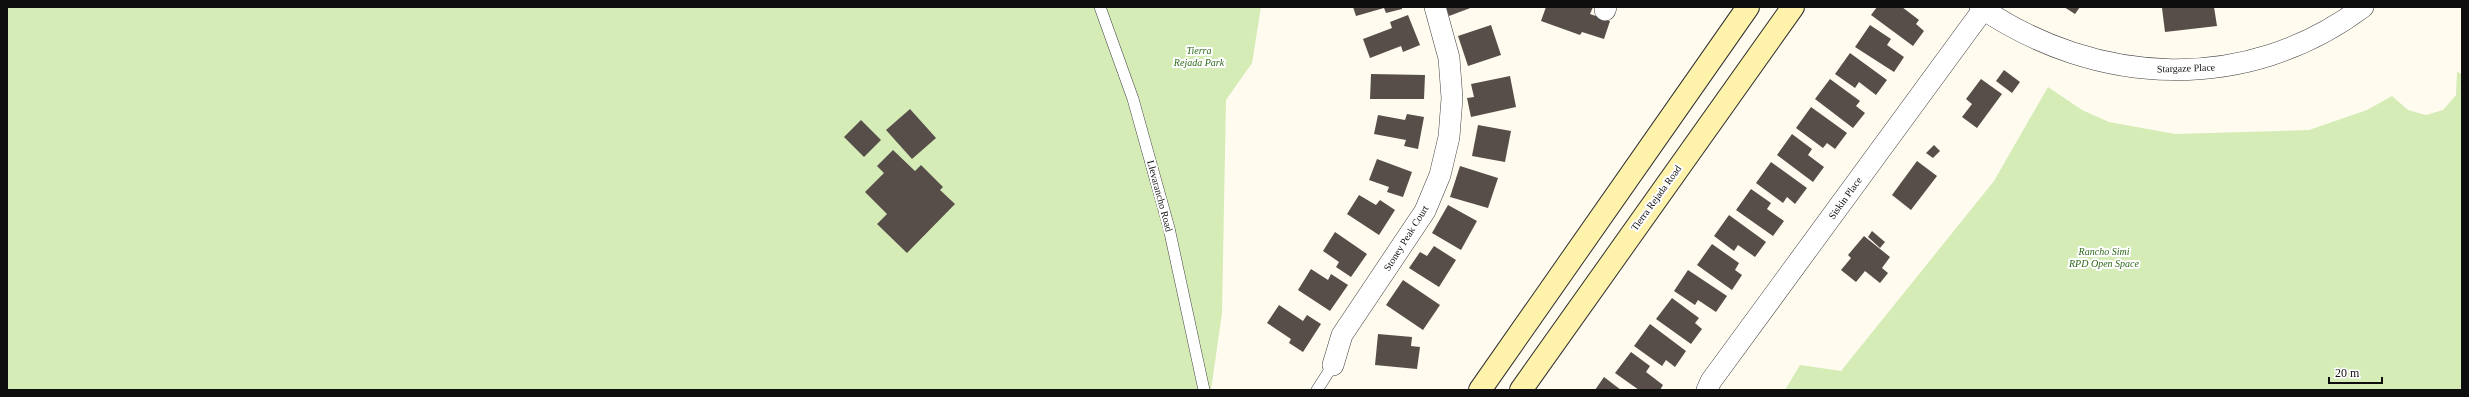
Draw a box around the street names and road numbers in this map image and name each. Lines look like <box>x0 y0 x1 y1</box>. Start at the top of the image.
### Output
street label: Stargaze Place <box>2157 61 2216 75</box>
street label: Llevarancho Road <box>1145 159 1175 233</box>
street label: Tierra Rejada Road <box>1629 163 1683 233</box>
street label: Siskin Place <box>1826 174 1864 221</box>
street label: Stoney Peak Court <box>1381 203 1431 273</box>

